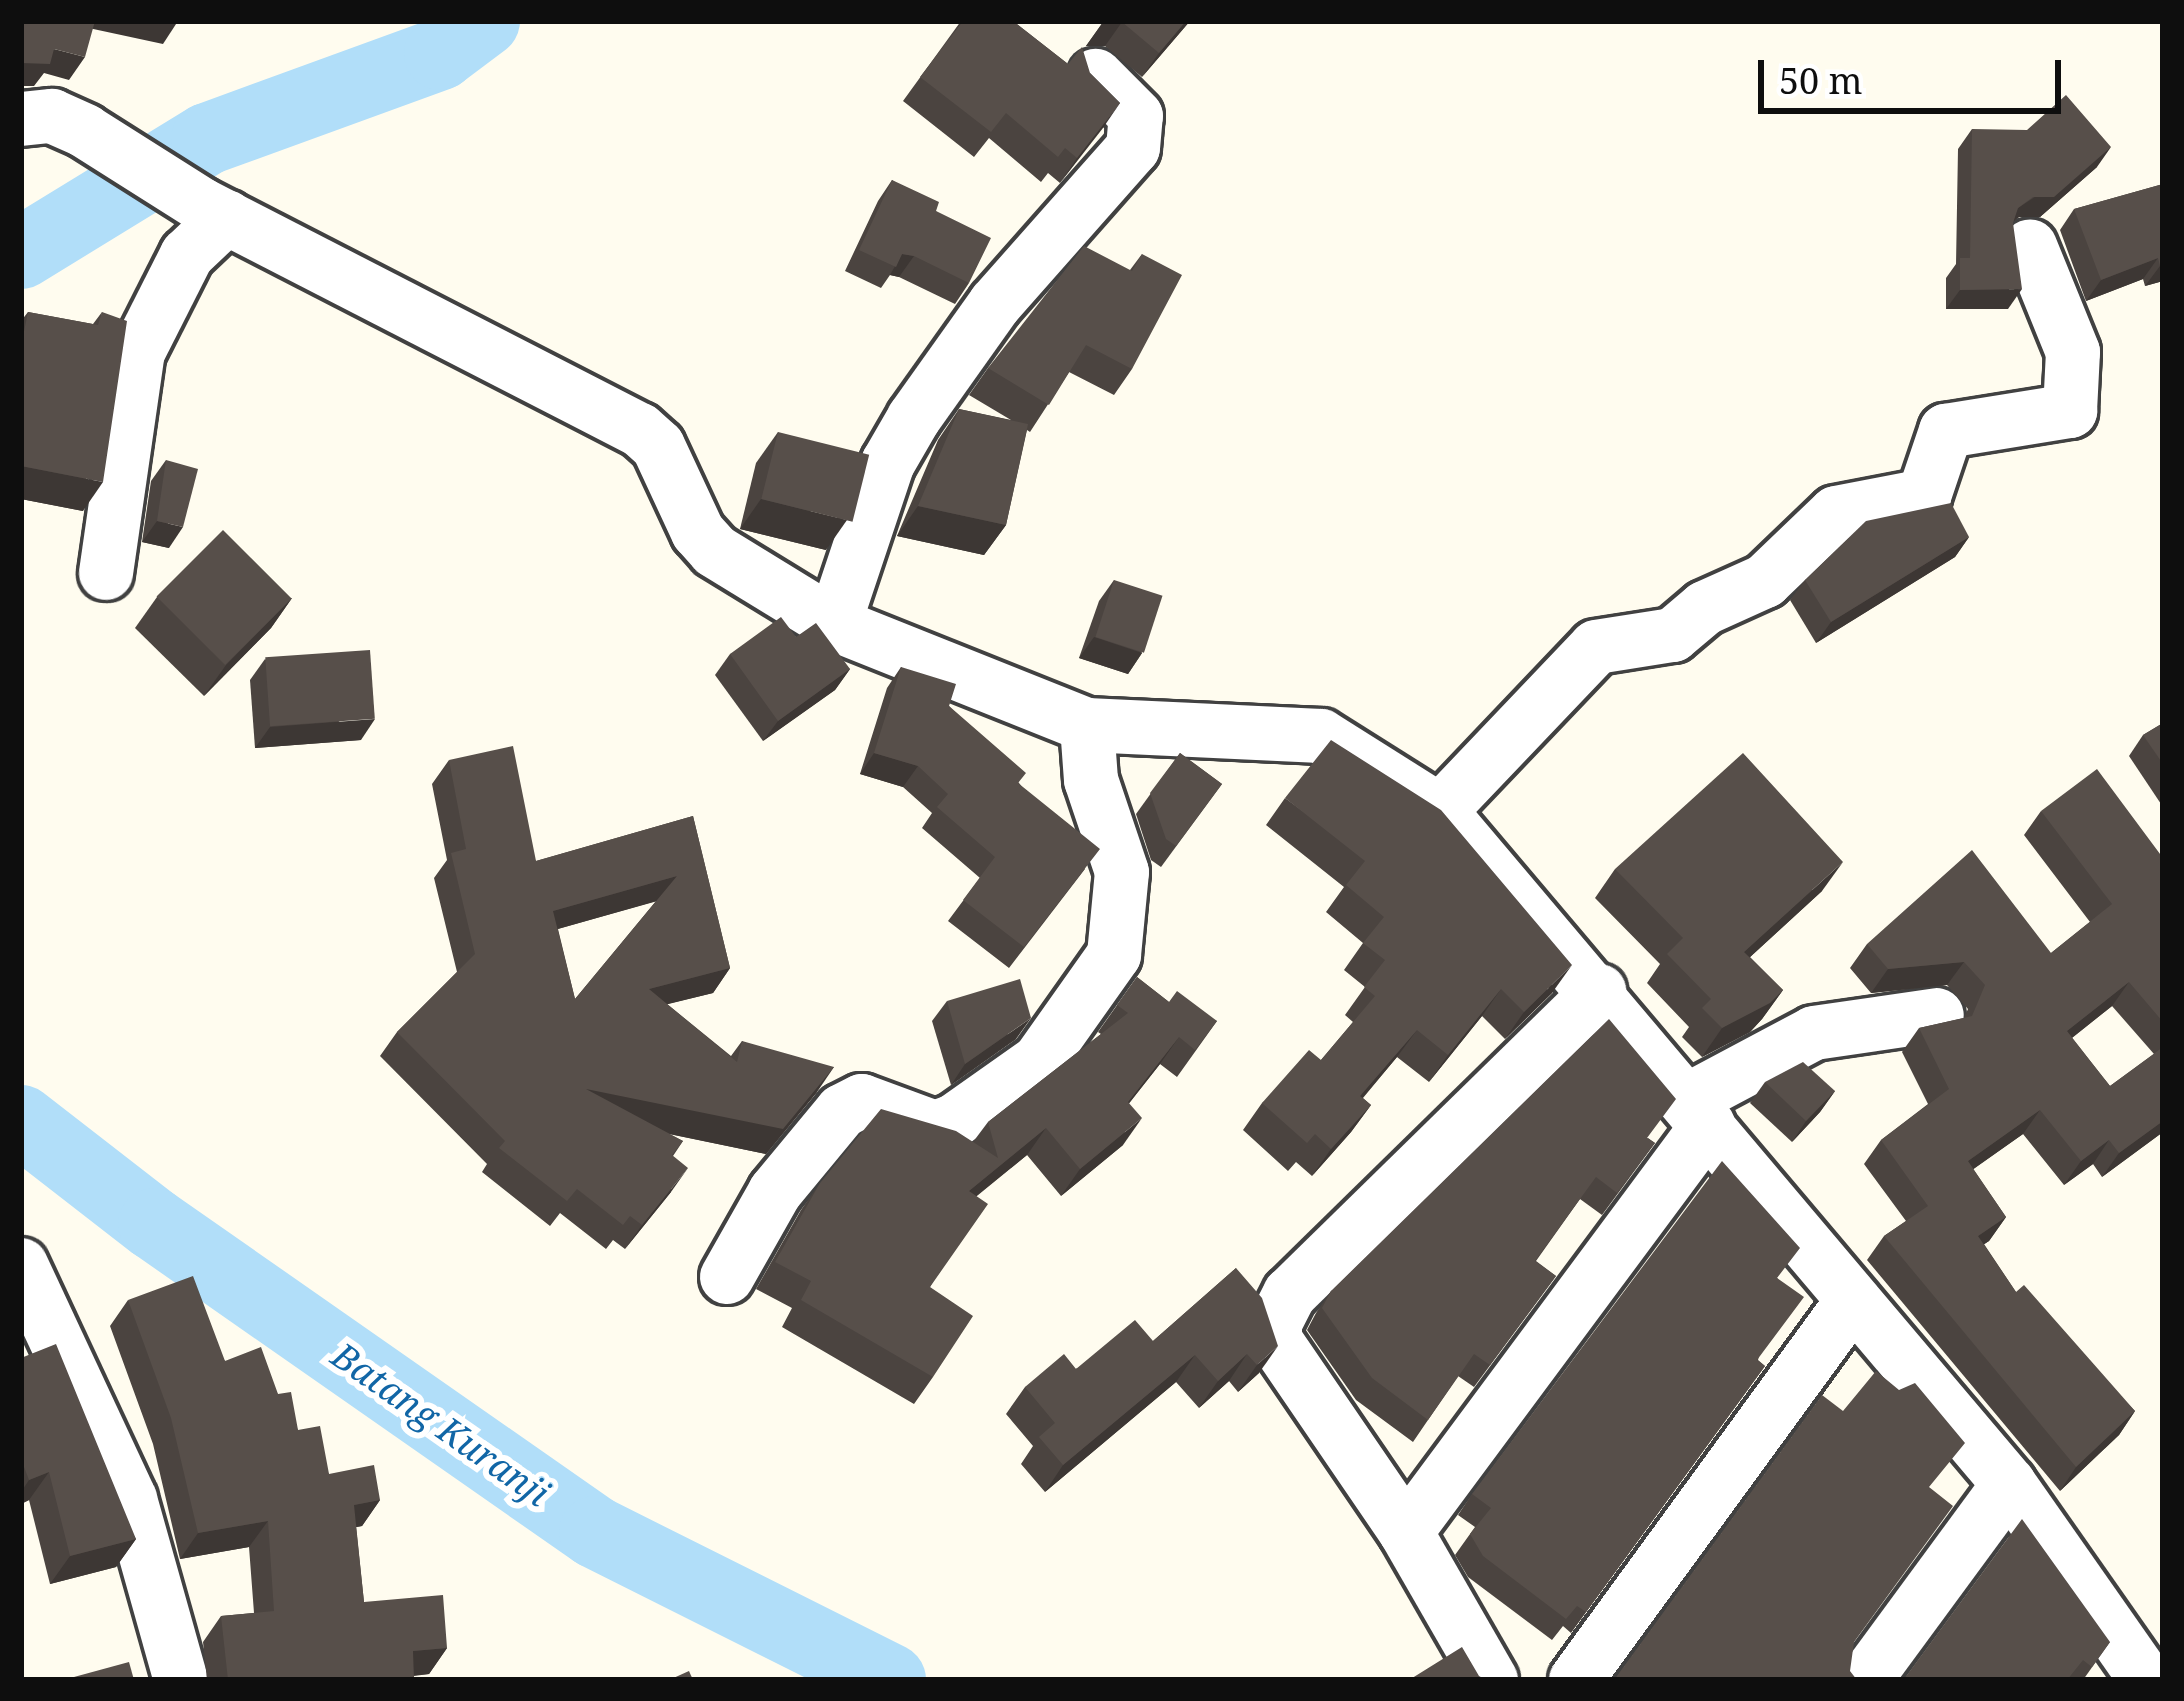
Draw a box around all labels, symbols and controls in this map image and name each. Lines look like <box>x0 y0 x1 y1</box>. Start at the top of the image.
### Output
scale bar <box>1764 36 2067 110</box>
text: 50 m <box>1779 56 1863 105</box>
water label: Batang Kuranji <box>324 1333 558 1515</box>

